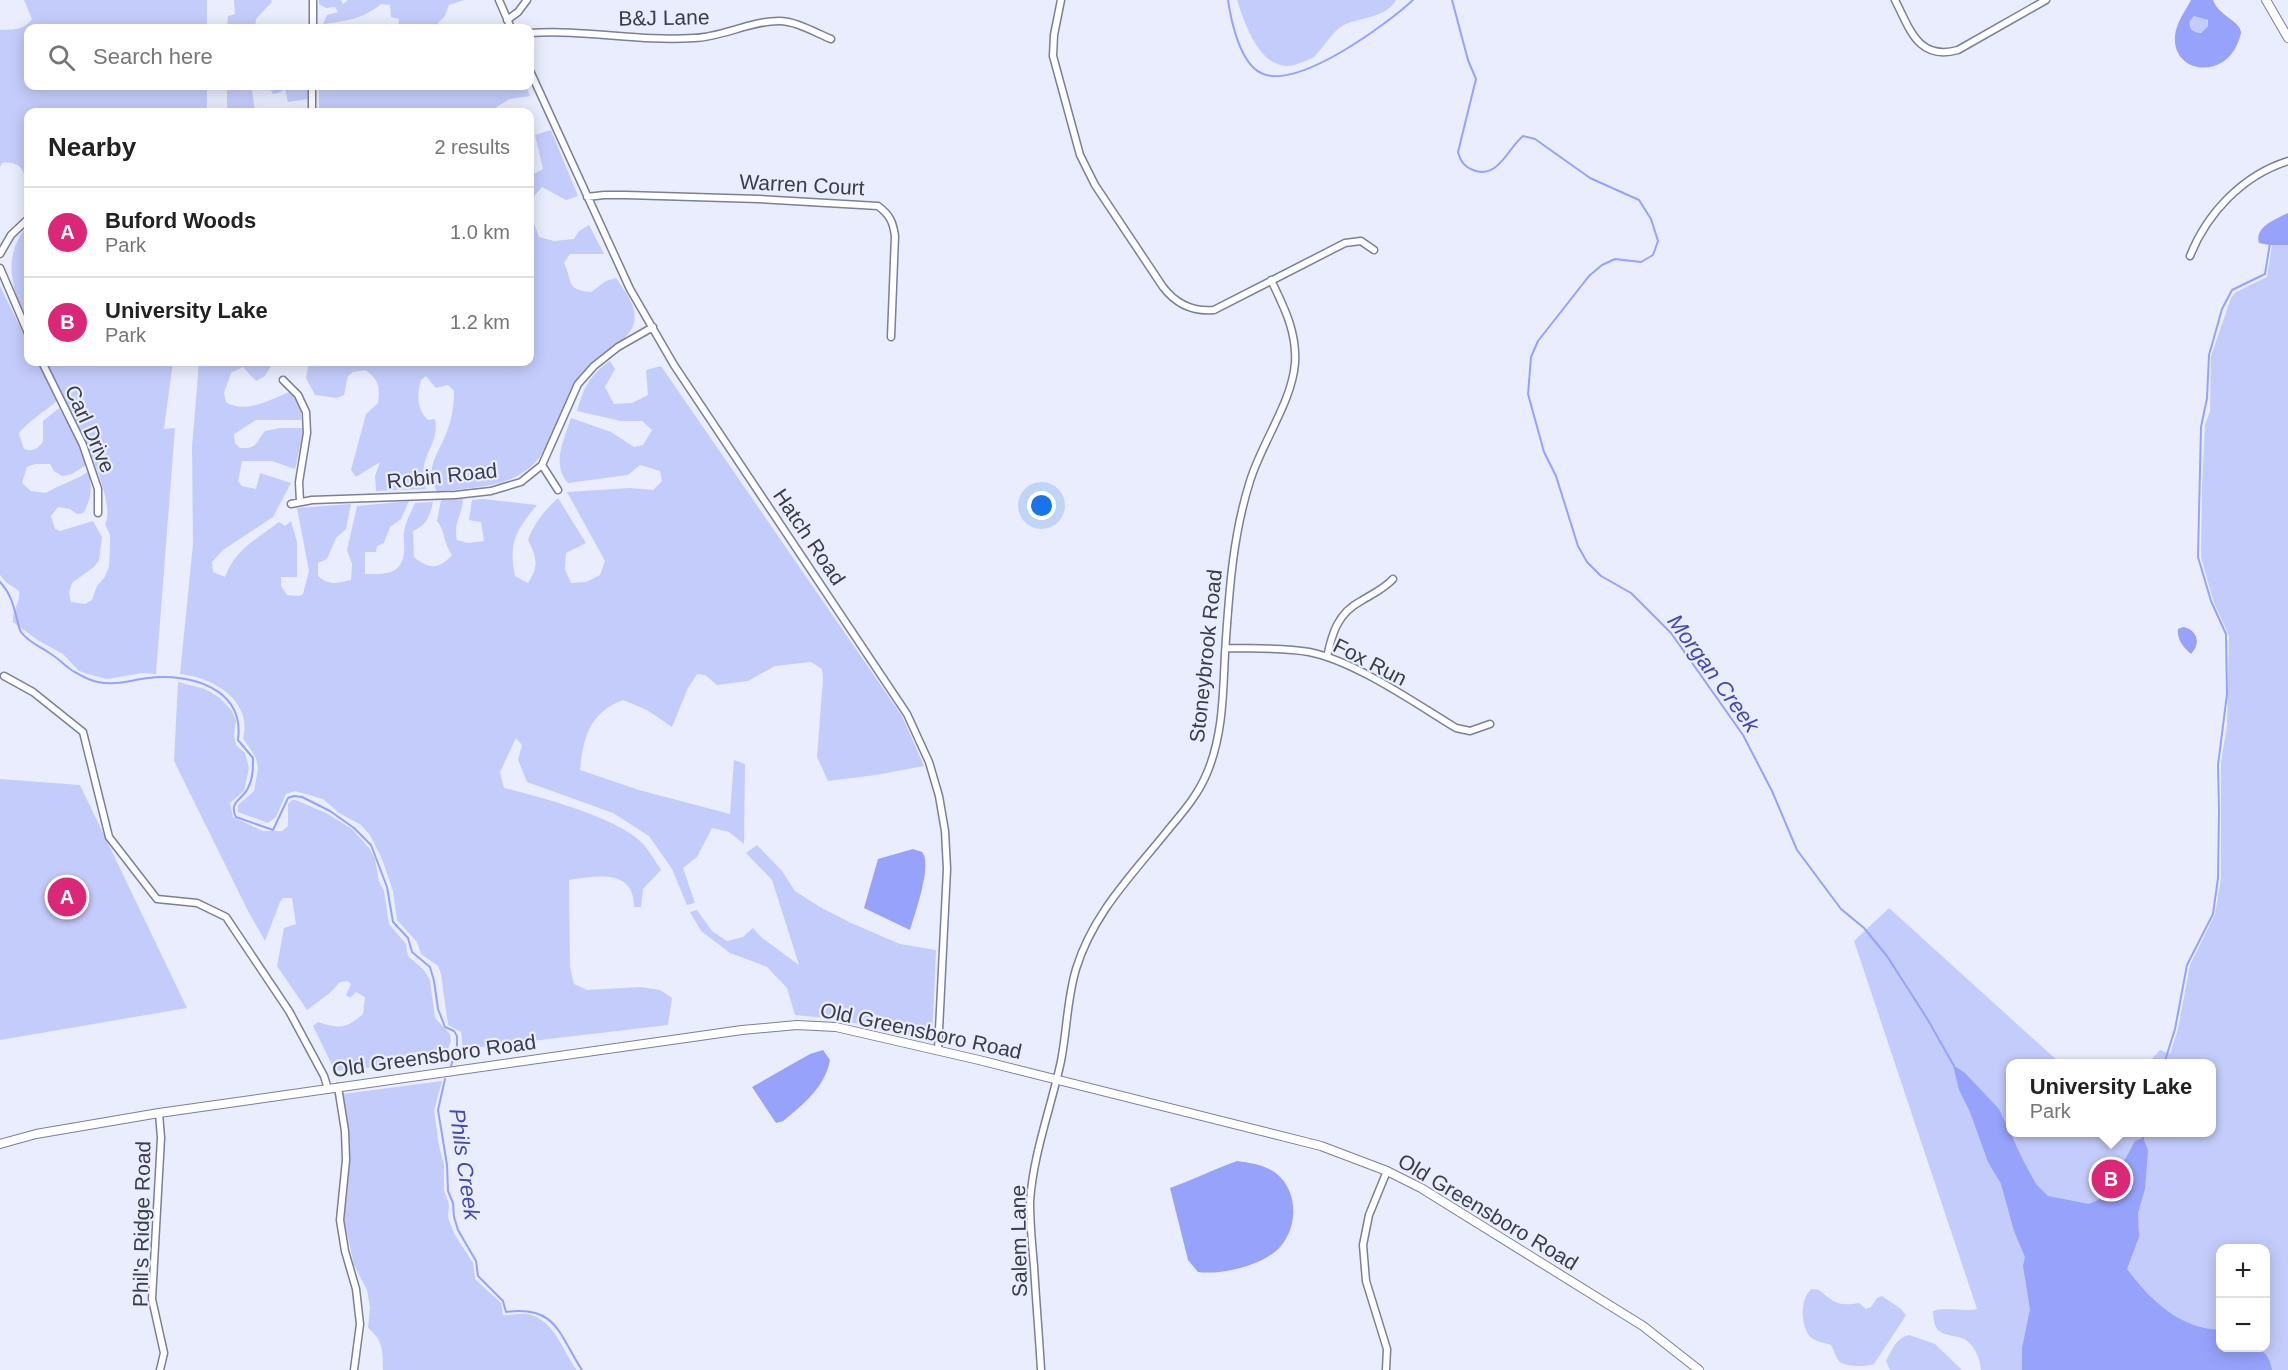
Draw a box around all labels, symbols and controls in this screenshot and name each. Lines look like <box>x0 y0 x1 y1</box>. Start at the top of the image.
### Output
street label: B&J Lane <box>618 5 710 30</box>
search box <box>24 24 534 90</box>
icon: search <box>45 41 78 74</box>
text: Search here <box>93 44 213 69</box>
text: Nearby <box>48 132 136 162</box>
text: 2 results <box>434 136 510 158</box>
street label: Warren Court <box>739 170 865 199</box>
text: Buford Woods <box>105 208 256 233</box>
text: A <box>60 221 75 243</box>
text: 1.0 km <box>450 221 510 243</box>
text: Park <box>105 234 146 256</box>
text: University Lake <box>105 298 268 323</box>
text: B <box>60 311 75 333</box>
text: 1.2 km <box>450 311 510 333</box>
text: Park <box>105 324 146 346</box>
street label: Carl Drive <box>61 381 120 476</box>
street label: Robin Road <box>386 458 498 493</box>
street label: Hatch Road <box>769 484 850 589</box>
your location <box>1027 491 1056 520</box>
street label: Stoneybrook Road <box>1185 568 1226 744</box>
water label: Morgan Creek <box>1663 610 1765 738</box>
street label: Fox Run <box>1330 633 1411 690</box>
pin: A <box>48 874 86 920</box>
street label: Old Greensboro Road <box>818 998 1024 1063</box>
street label: Old Greensboro Road <box>331 1030 537 1081</box>
popup <box>2006 1059 2216 1137</box>
text: University Lake <box>2030 1074 2192 1099</box>
text: Park <box>2030 1100 2071 1122</box>
water label: Phils Creek <box>444 1107 485 1222</box>
street label: Phil's Ridge Road <box>129 1141 154 1307</box>
street label: Old Greensboro Road <box>1394 1149 1582 1274</box>
pin: B <box>2092 1156 2130 1202</box>
street label: Salem Lane <box>1006 1185 1031 1297</box>
map controls <box>2216 1244 2270 1352</box>
button: + <box>2216 1244 2270 1298</box>
button: − <box>2216 1298 2270 1352</box>

